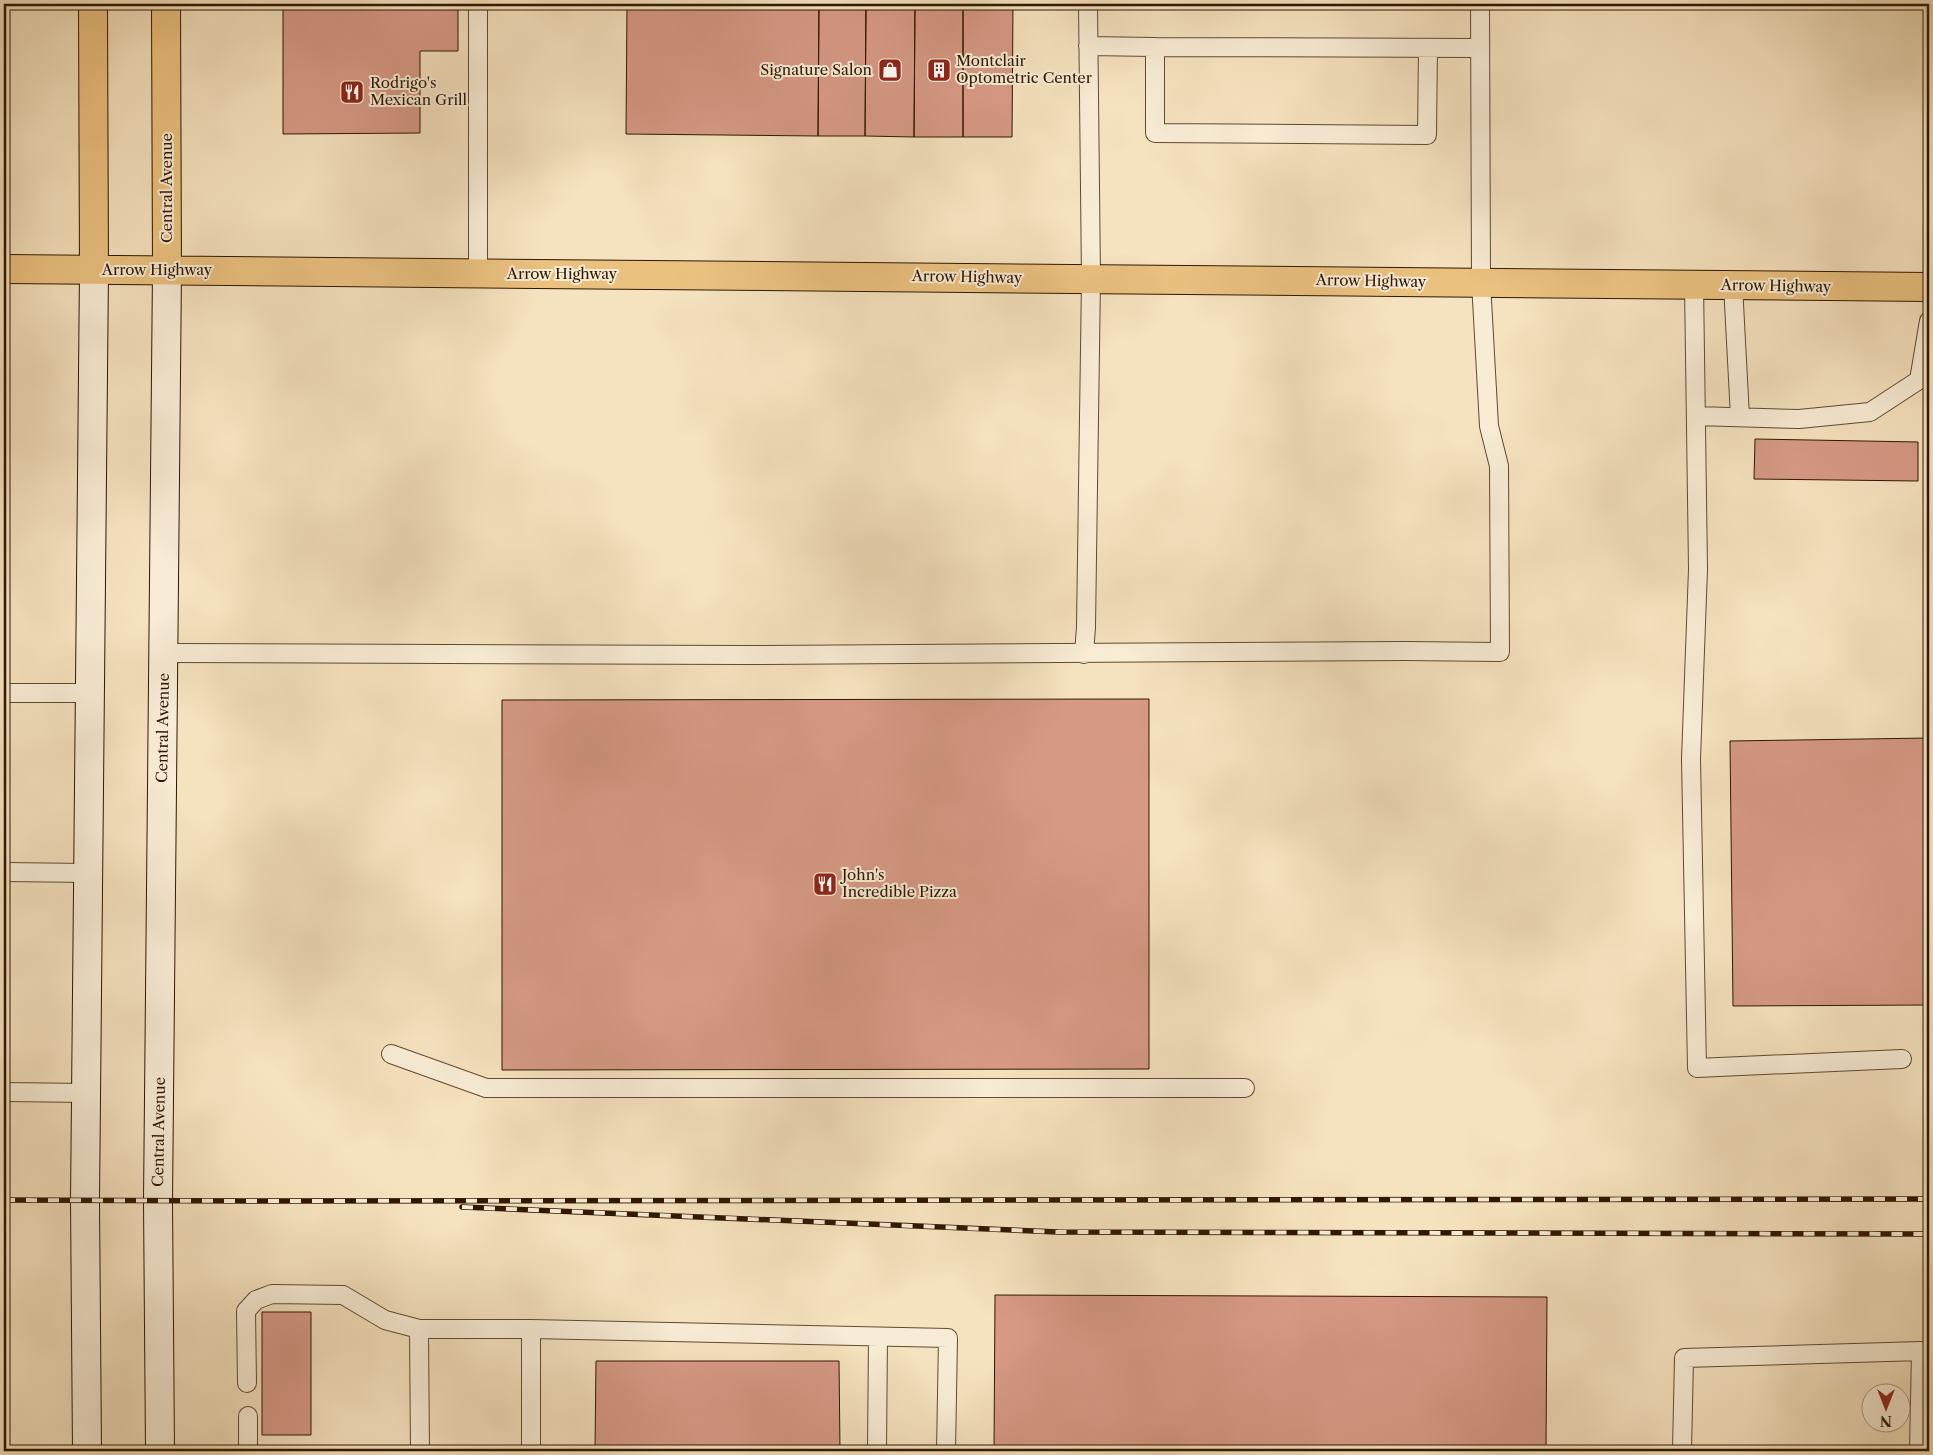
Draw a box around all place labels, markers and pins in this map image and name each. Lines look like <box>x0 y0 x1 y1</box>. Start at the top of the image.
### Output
place label: Montclair Optometric Center <box>956 51 1093 87</box>
shop icon: Signature Salon <box>877 57 903 83</box>
building icon: Montclair Optometric Center <box>926 57 952 83</box>
place label: Signature Salon <box>760 60 873 79</box>
place label: Rodrigo's Mexican Grill <box>370 73 468 109</box>
restaurant icon: Rodrigo's Mexican Grill <box>339 79 365 105</box>
place label: John's Incredible Pizza <box>840 865 957 901</box>
restaurant icon: John's Incredible Pizza <box>812 871 838 897</box>

